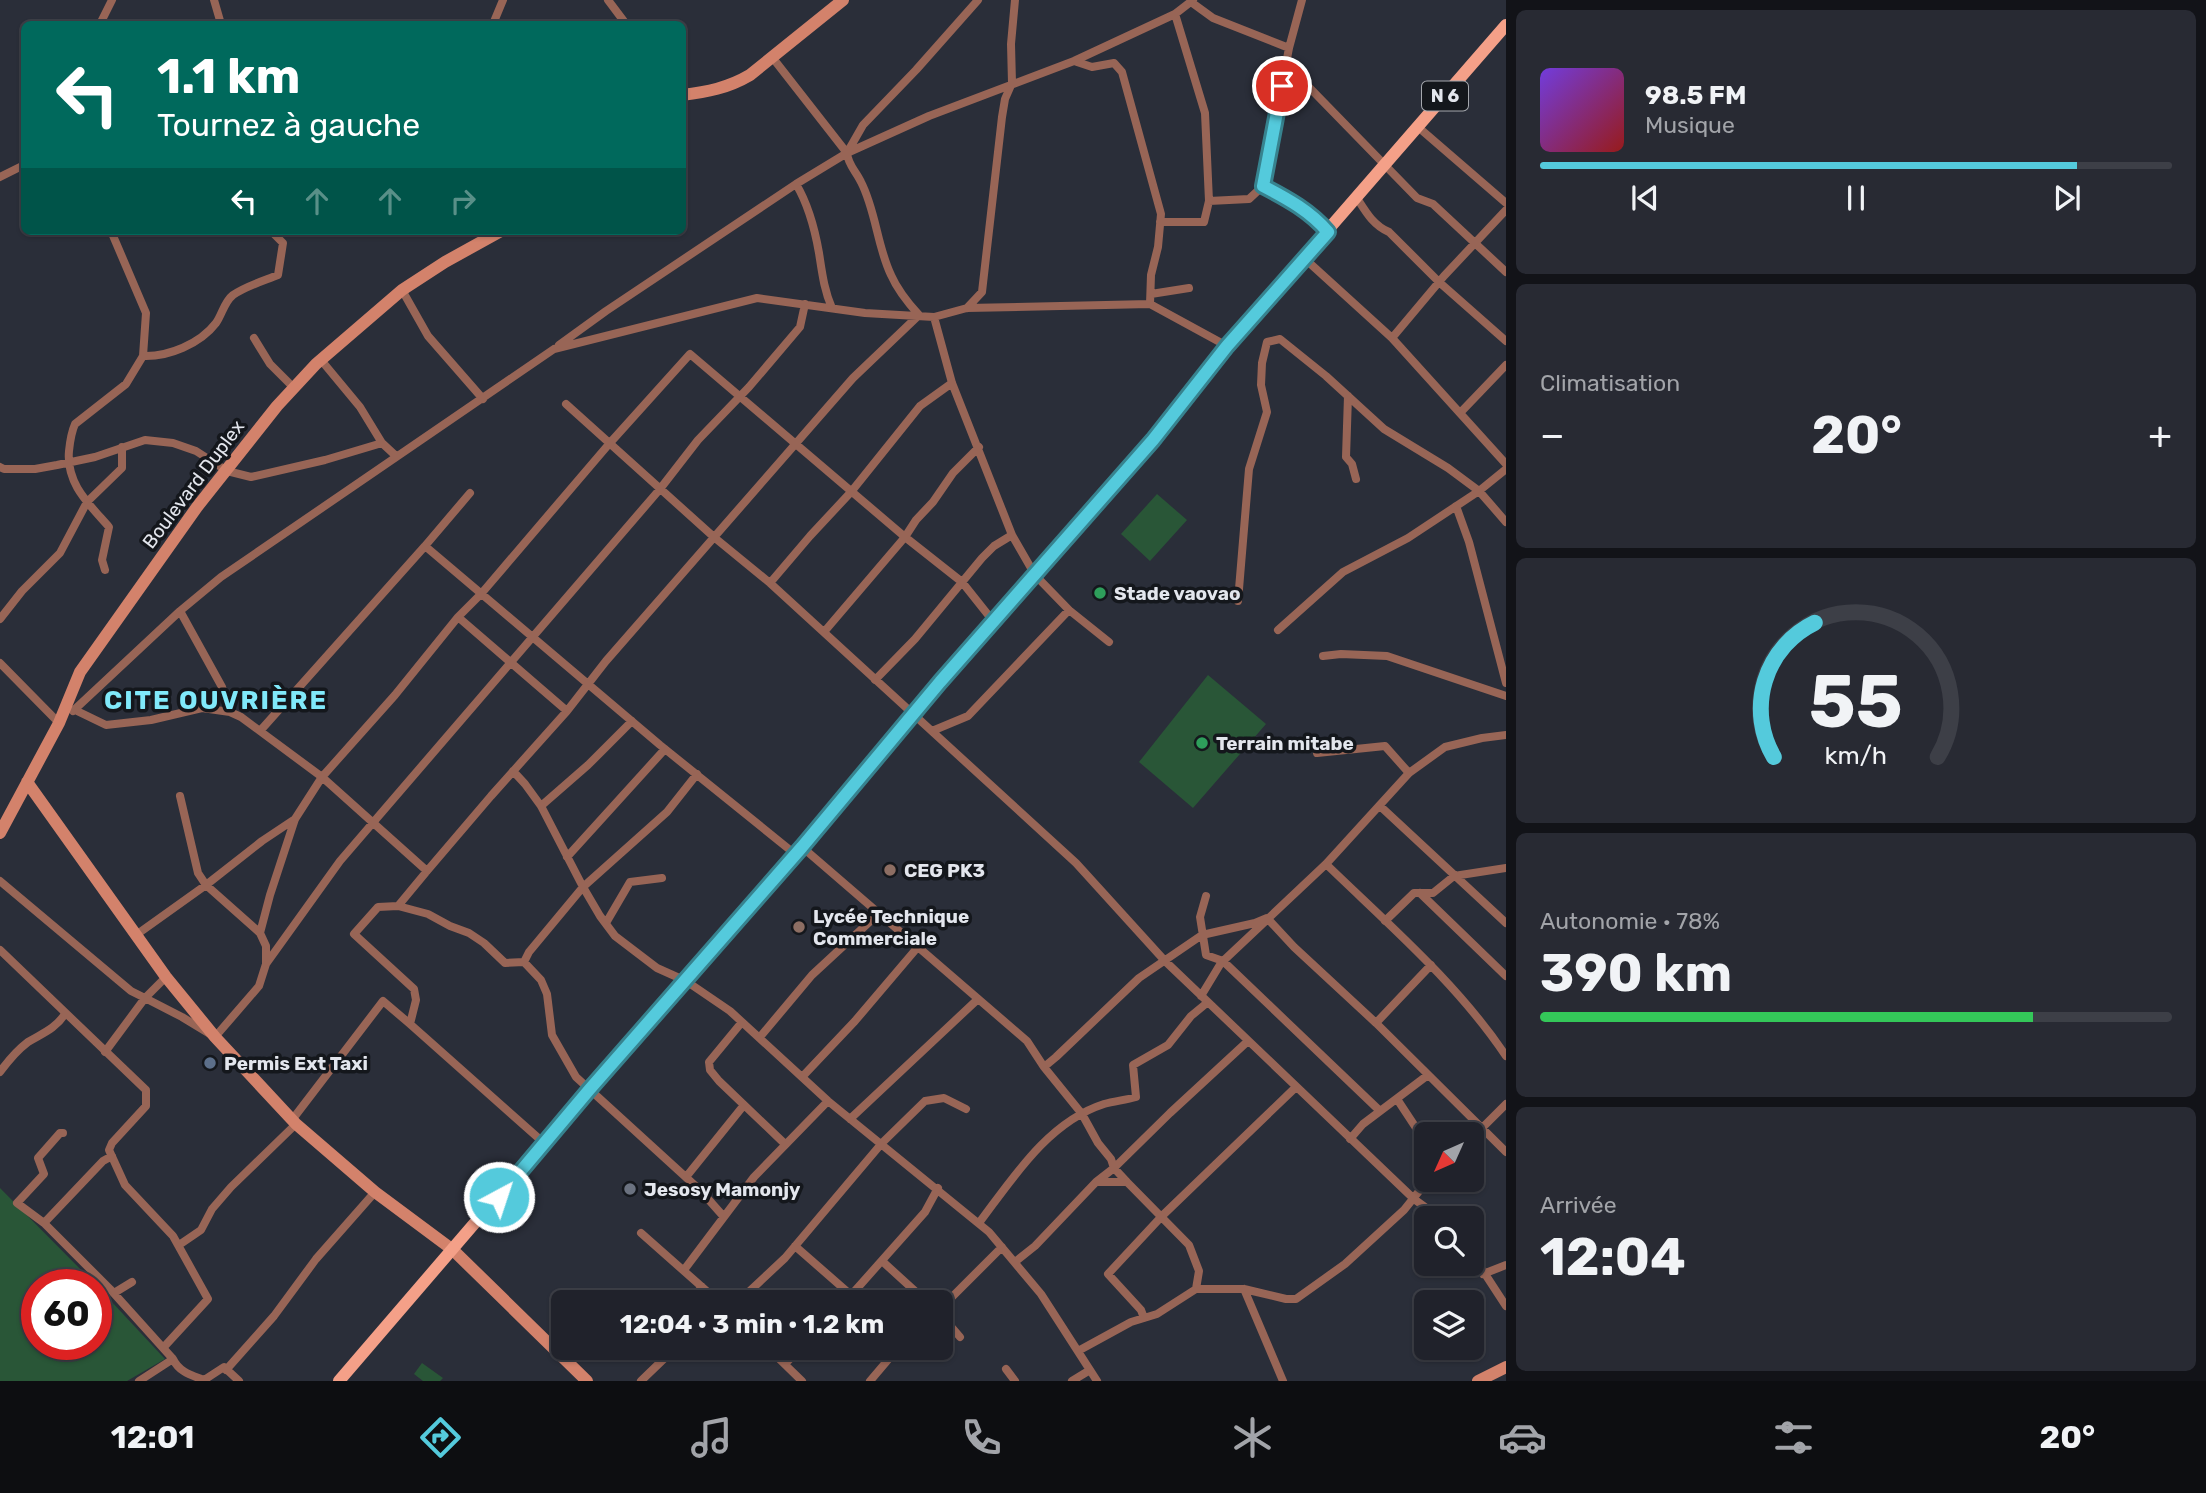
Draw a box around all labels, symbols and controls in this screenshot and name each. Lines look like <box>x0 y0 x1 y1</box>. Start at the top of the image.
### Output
text: 1.1 km <box>157 47 300 105</box>
icon: left <box>42 49 133 140</box>
pin <box>1252 56 1312 116</box>
icon: arrive <box>1263 67 1301 105</box>
text: 98.5 FM <box>1645 80 1746 111</box>
road number: N 6 <box>1422 82 1468 110</box>
text: Tournez à gauche <box>157 106 420 144</box>
text: Musique <box>1645 111 1735 139</box>
icon: previous <box>1626 179 1664 217</box>
icon: pause <box>1837 179 1875 217</box>
icon: next <box>2048 179 2086 217</box>
icon: left <box>225 182 263 220</box>
icon: ahead <box>298 182 336 220</box>
icon: ahead <box>371 182 409 220</box>
icon: right <box>444 182 482 220</box>
text: Climatisation <box>1540 369 1680 397</box>
text: 20° <box>1811 404 1902 466</box>
text: − <box>1540 412 1565 458</box>
text: + <box>2148 412 2172 458</box>
street label: Boulevard Duplex <box>138 416 249 553</box>
place label: Stade vaovao <box>1114 582 1241 605</box>
marker: Stade vaovao <box>1092 585 1108 601</box>
text: 55 <box>1809 659 1903 745</box>
district label: CITE OUVRIÈRE <box>104 685 328 716</box>
place label: Terrain mitabe <box>1216 732 1354 755</box>
marker: Terrain mitabe <box>1194 735 1210 751</box>
text: km/h <box>1825 740 1887 769</box>
place label: CEG PK3 <box>904 859 985 882</box>
marker: CEG PK3 <box>882 862 898 878</box>
place label: Lycée Technique Commerciale <box>813 905 969 950</box>
text: Autonomie · 78% <box>1540 907 1720 935</box>
marker: Lycée Technique Commerciale <box>791 919 807 935</box>
text: 390 km <box>1540 942 1732 1004</box>
place label: Permis Ext Taxi <box>224 1052 368 1075</box>
marker: Permis Ext Taxi <box>202 1055 218 1071</box>
north arrow <box>1414 1122 1484 1192</box>
map controls <box>1414 1122 1484 1360</box>
position arrow <box>462 1160 536 1234</box>
place label: Jesosy Mamonjy <box>644 1178 801 1201</box>
marker: Jesosy Mamonjy <box>622 1181 638 1197</box>
text: Arrivée <box>1540 1191 1617 1219</box>
button: search <box>1414 1206 1484 1276</box>
text: 12:04 <box>1540 1226 1686 1288</box>
speed limit sign: 60 <box>21 1269 112 1360</box>
button: layers <box>1414 1290 1484 1360</box>
text: 12:04 · 3 min · 1.2 km <box>620 1309 884 1340</box>
icon: directions <box>416 1413 465 1462</box>
icon: music <box>687 1413 736 1462</box>
icon: phone <box>957 1413 1006 1462</box>
icon: climate <box>1228 1413 1277 1462</box>
icon: car <box>1498 1413 1547 1462</box>
icon: filters <box>1769 1413 1818 1462</box>
text: 12:01 <box>111 1418 195 1456</box>
text: 20° <box>2039 1418 2095 1456</box>

